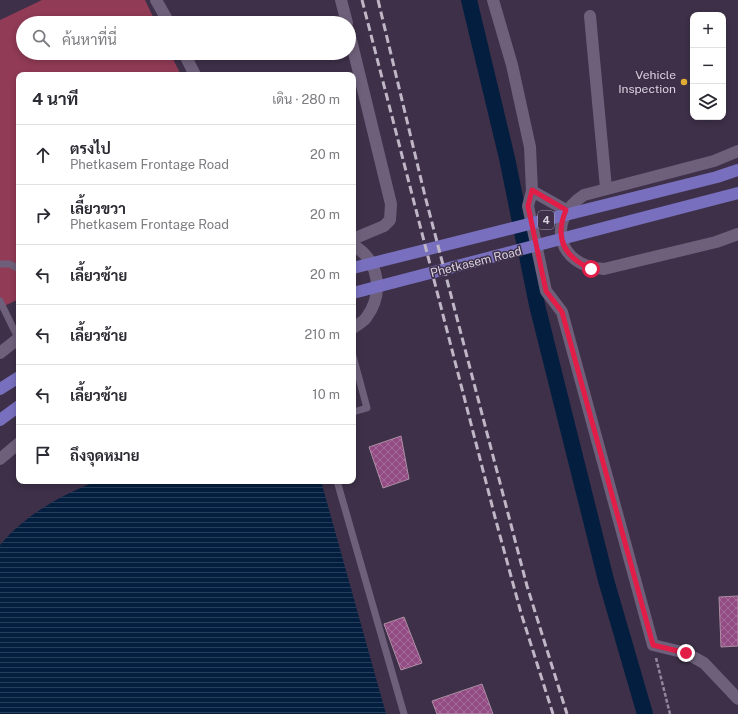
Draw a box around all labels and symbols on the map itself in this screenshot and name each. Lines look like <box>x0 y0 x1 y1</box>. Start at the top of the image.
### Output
place label: Vehicle Inspection <box>618 68 676 96</box>
marker: Vehicle Inspection <box>679 77 689 87</box>
road number: 4 <box>538 211 554 229</box>
street label: Phetkasem Road <box>429 244 523 280</box>
route start <box>582 260 600 278</box>
route end <box>677 644 695 662</box>

